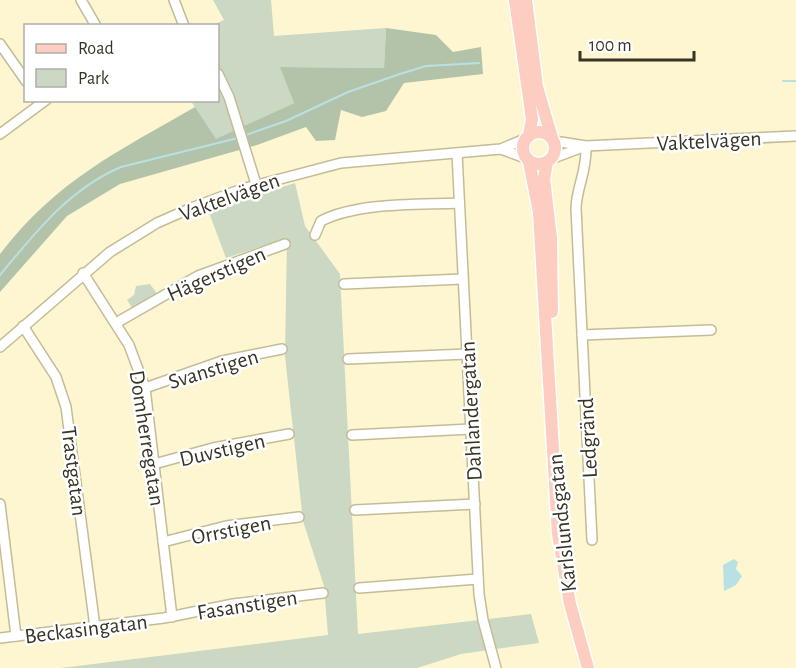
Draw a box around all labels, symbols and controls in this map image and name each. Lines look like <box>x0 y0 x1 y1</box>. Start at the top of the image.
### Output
legend <box>24 24 219 102</box>
scale bar <box>580 24 694 62</box>
text: 100 m <box>589 37 632 55</box>
text: Road <box>78 40 114 58</box>
text: Park <box>78 70 110 88</box>
street label: Vaktelvägen <box>656 127 762 155</box>
street label: Vaktelvägen <box>176 169 282 225</box>
street label: Hägerstigen <box>164 242 269 305</box>
street label: Dahlandergatan <box>456 340 486 481</box>
street label: Svanstigen <box>166 345 261 393</box>
street label: Domherregatan <box>125 369 169 508</box>
street label: Ledgränd <box>575 397 601 479</box>
street label: Trastgatan <box>58 425 90 517</box>
street label: Duvstigen <box>177 429 267 470</box>
street label: Karlslundsgatan <box>544 453 580 593</box>
street label: Orrstigen <box>189 511 273 548</box>
street label: Fasanstigen <box>195 586 299 624</box>
street label: Beckasingatan <box>23 611 149 647</box>

